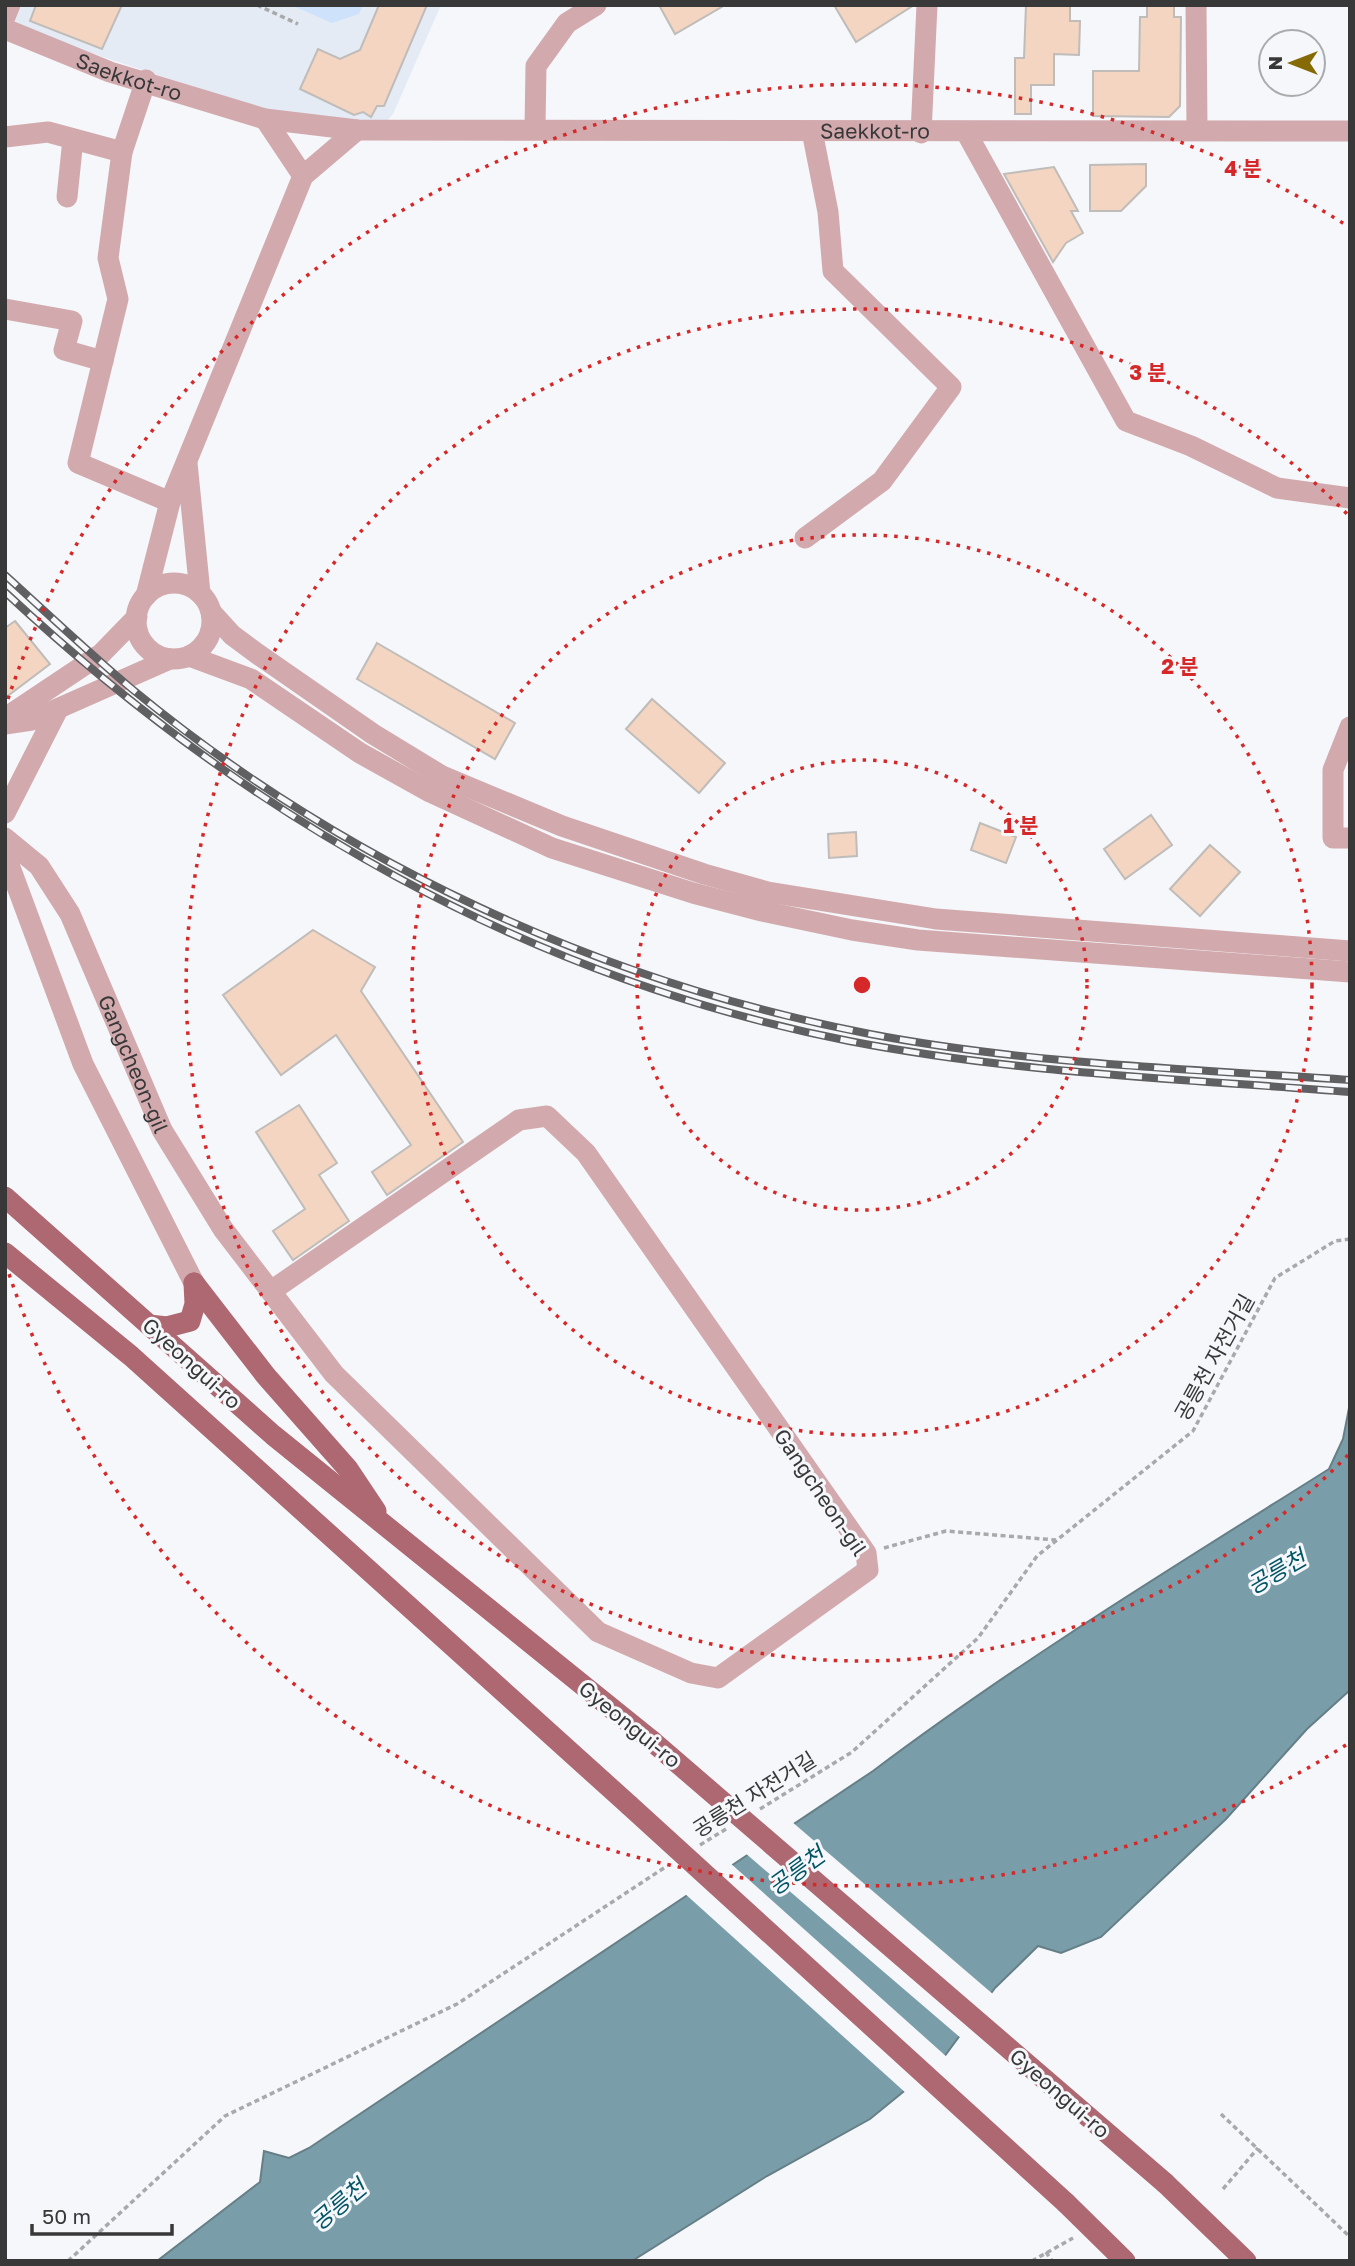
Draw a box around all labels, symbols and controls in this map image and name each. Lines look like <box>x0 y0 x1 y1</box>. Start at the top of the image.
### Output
north arrow <box>1257 28 1327 98</box>
street label: Saekkot-ro <box>72 47 185 106</box>
text: N <box>1263 56 1286 70</box>
street label: Saekkot-ro <box>820 117 930 144</box>
text: 4 분 <box>1224 155 1262 181</box>
text: 3 분 <box>1129 359 1167 385</box>
text: 2 분 <box>1161 653 1199 679</box>
text: 1 분 <box>1003 812 1039 838</box>
centre of rings <box>850 973 874 997</box>
street label: Gangcheon-gil <box>93 991 175 1137</box>
street label: 공릉천 자전거길 <box>1169 1289 1259 1425</box>
street label: Gyeongui-ro <box>137 1312 247 1414</box>
street label: Gangcheon-gil <box>769 1423 873 1561</box>
water label: 공릉천 <box>1242 1542 1313 1599</box>
street label: Gyeongui-ro <box>574 1675 686 1773</box>
street label: 공릉천 자전거길 <box>688 1746 820 1842</box>
water label: 공릉천 <box>762 1838 832 1900</box>
street label: Gyeongui-ro <box>1005 2043 1115 2143</box>
water label: 공릉천 <box>305 2171 373 2235</box>
scale bar <box>32 2192 172 2236</box>
text: 50 m <box>42 2203 91 2229</box>

